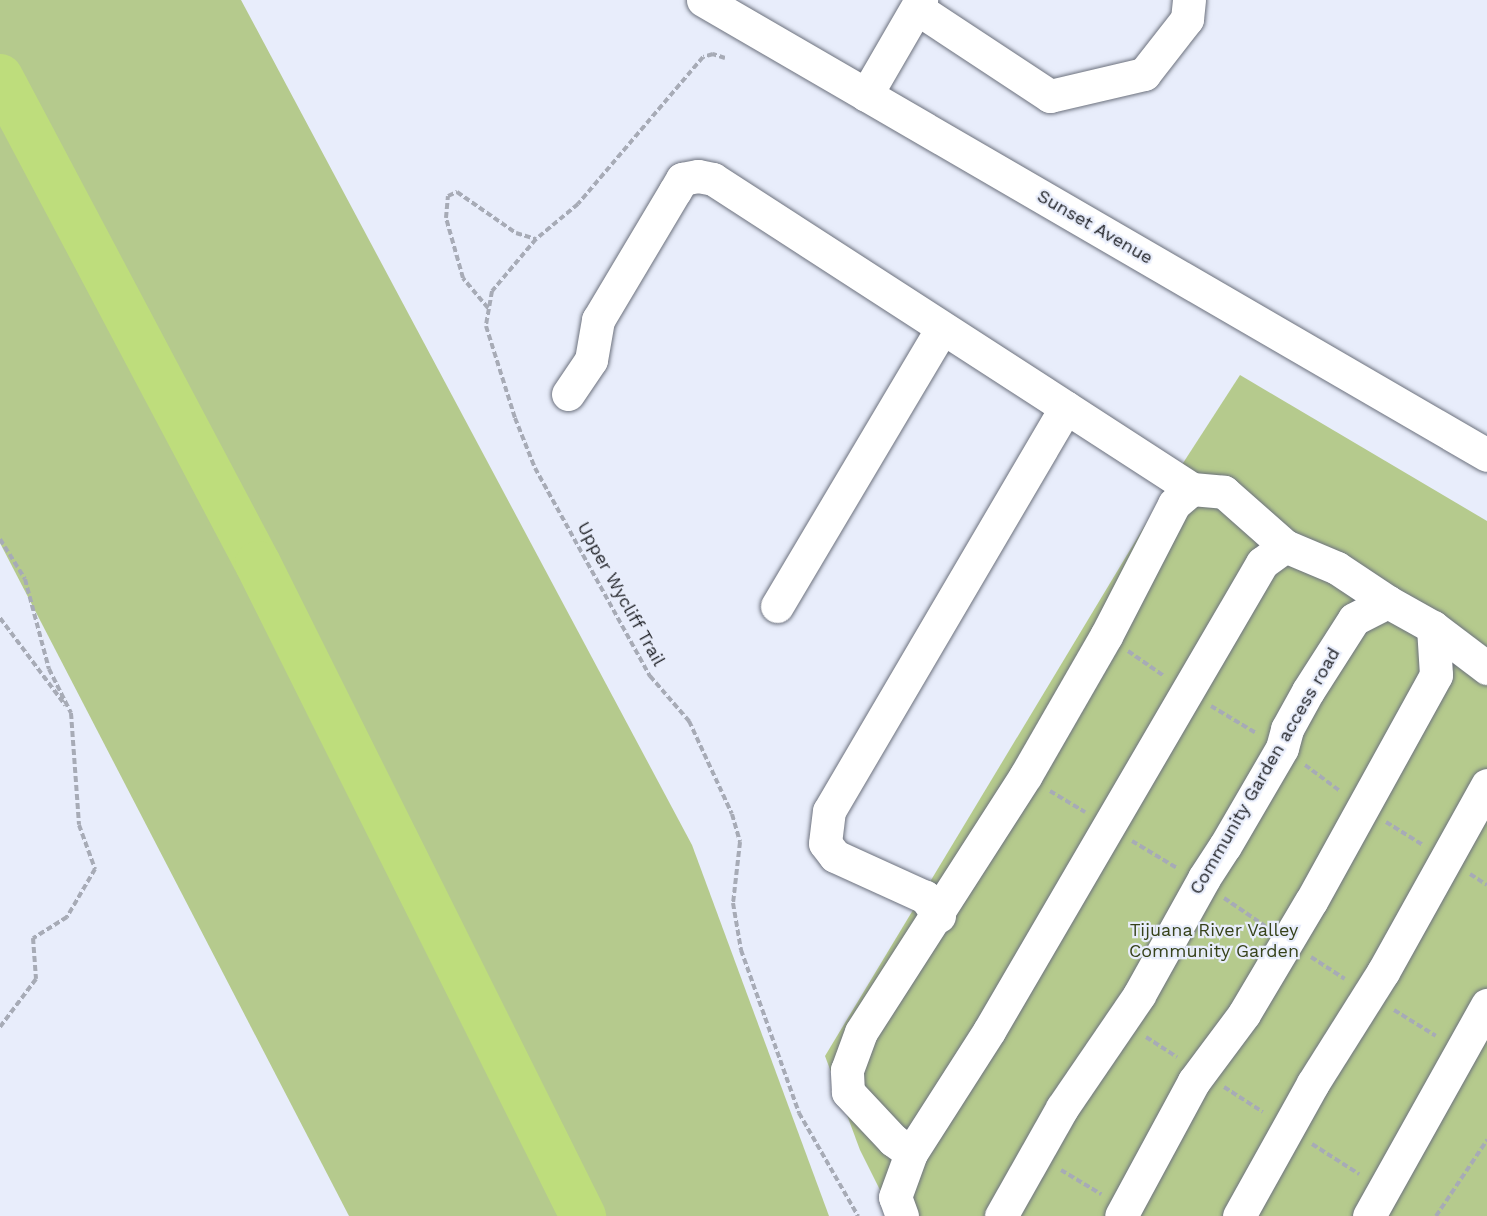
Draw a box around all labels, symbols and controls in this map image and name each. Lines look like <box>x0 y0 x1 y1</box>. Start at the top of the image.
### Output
street label: Sunset Avenue <box>1033 185 1157 269</box>
street label: Upper Wycliff Trail <box>572 517 670 671</box>
street label: Community Garden access road <box>1185 644 1345 898</box>
park label: Tijuana River Valley Community Garden <box>1129 920 1299 962</box>

